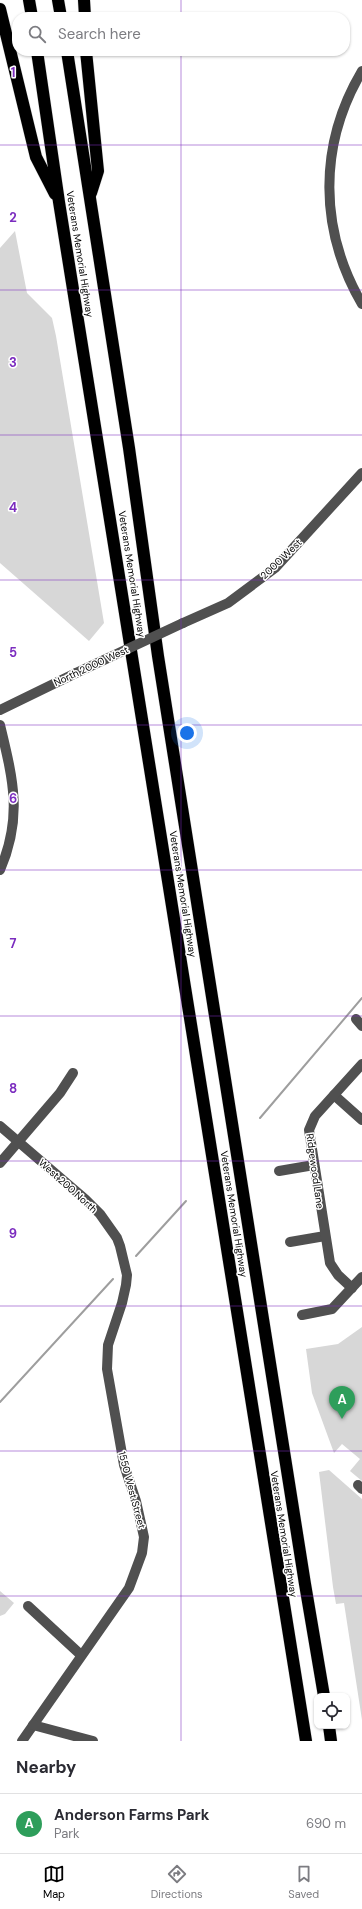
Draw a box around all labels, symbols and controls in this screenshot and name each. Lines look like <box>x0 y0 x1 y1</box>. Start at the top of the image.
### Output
search box <box>12 12 350 56</box>
icon: search <box>26 23 48 45</box>
text: Search here <box>58 24 141 44</box>
text: 1 <box>11 64 15 81</box>
street label: Veterans Memorial Highway <box>64 190 96 319</box>
text: 2 <box>9 209 17 226</box>
text: 3 <box>9 354 17 371</box>
text: 4 <box>9 499 17 516</box>
street label: Veterans Memorial Highway <box>116 510 148 639</box>
street label: 2000 West <box>258 536 304 582</box>
street label: North 2000 West <box>51 643 131 689</box>
text: 5 <box>9 644 17 661</box>
your location <box>177 723 197 743</box>
text: 6 <box>9 790 17 807</box>
street label: Veterans Memorial Highway <box>167 830 199 959</box>
text: 7 <box>10 935 17 952</box>
text: 8 <box>9 1080 17 1097</box>
street label: Ridgewood Lane <box>303 1133 327 1210</box>
street label: Veterans Memorial Highway <box>218 1150 250 1279</box>
street label: West 200 North <box>36 1156 100 1216</box>
text: 9 <box>9 1225 17 1242</box>
pin: A <box>329 1386 355 1419</box>
street label: 1550 West Street <box>115 1450 149 1530</box>
street label: Veterans Memorial Highway <box>268 1470 300 1599</box>
map controls <box>314 1693 350 1729</box>
button: locate <box>314 1693 350 1729</box>
text: Nearby <box>16 1756 76 1778</box>
text: Anderson Farms Park <box>54 1805 209 1825</box>
text: A <box>24 1815 34 1832</box>
text: 690 m <box>306 1815 346 1832</box>
text: Park <box>54 1825 80 1842</box>
tab: Map <box>43 1863 65 1901</box>
tab: Directions <box>151 1863 203 1901</box>
tab: Saved <box>288 1863 319 1901</box>

